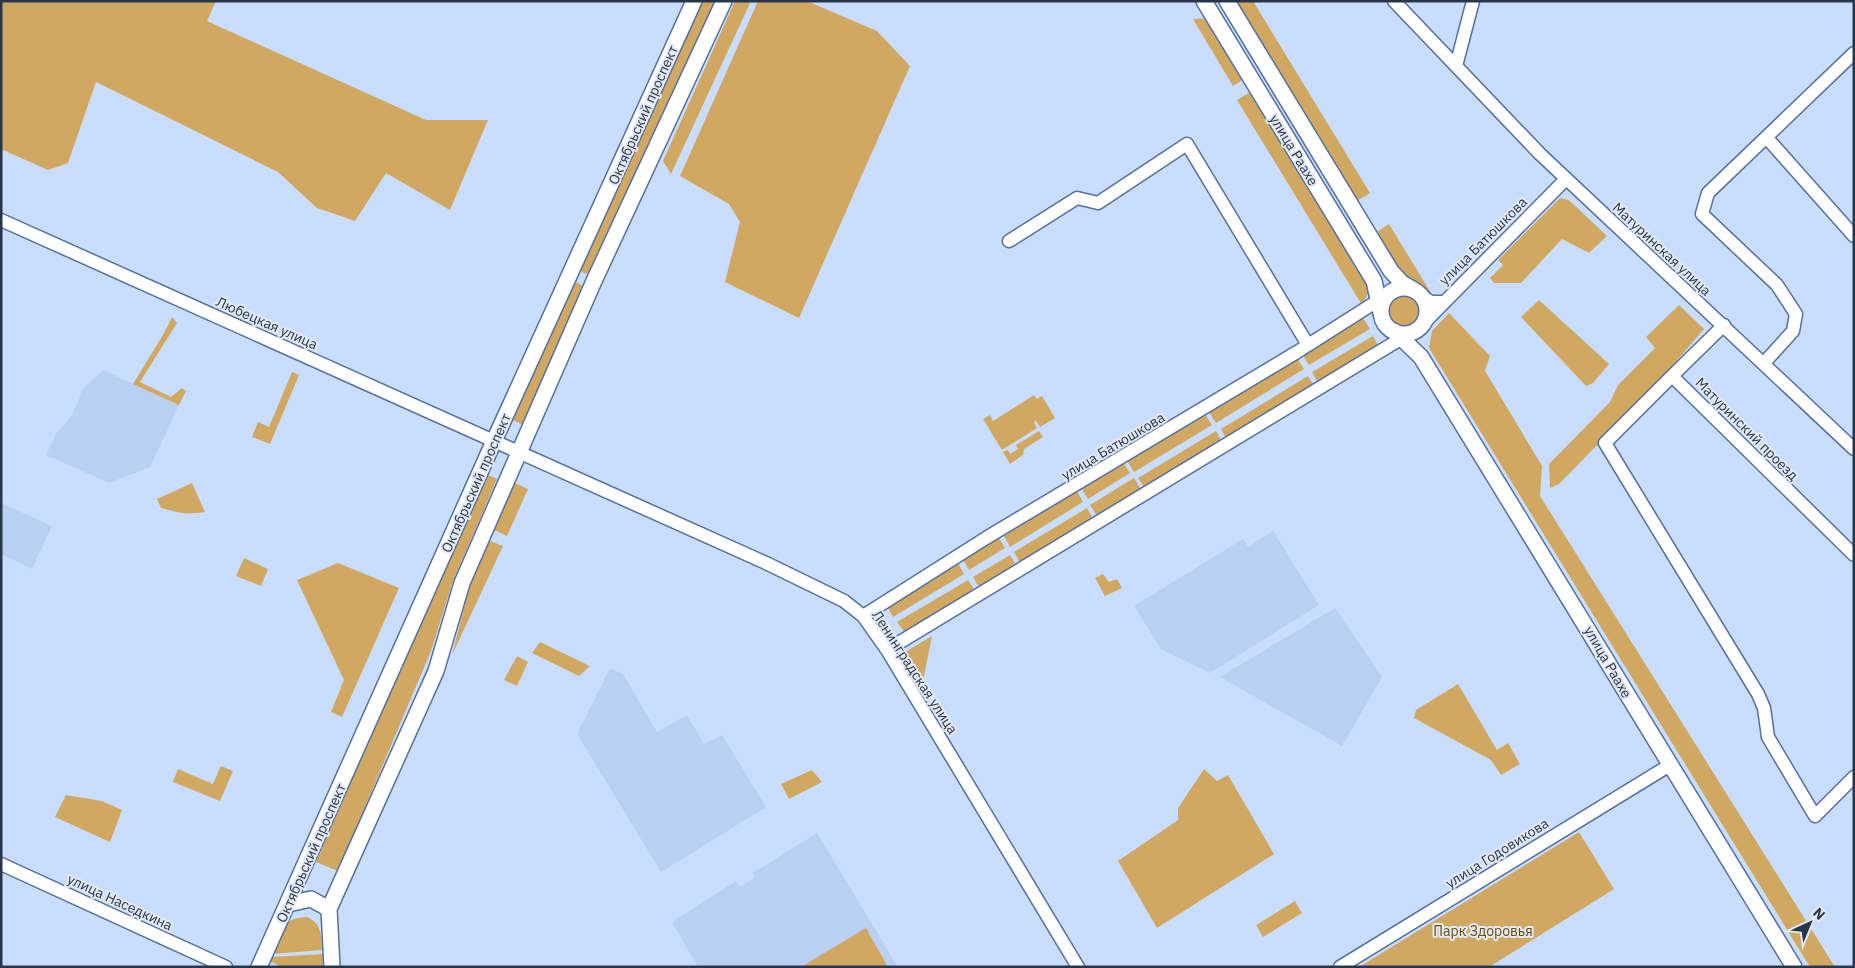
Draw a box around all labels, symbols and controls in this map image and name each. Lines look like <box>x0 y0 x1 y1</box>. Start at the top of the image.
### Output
street label: Октябрьский проспект <box>604 42 682 187</box>
street label: улица Раахе <box>1266 111 1322 189</box>
street label: улица Батюшкова <box>1435 193 1531 289</box>
street label: Матуринская улица <box>1609 199 1716 300</box>
street label: Любецкая улица <box>213 293 321 354</box>
street label: Матуринский проезд <box>1692 374 1802 484</box>
street label: улица Батюшкова <box>1058 408 1168 484</box>
street label: Октябрьский проспект <box>437 410 515 555</box>
street label: Ленинградская улица <box>868 607 962 738</box>
street label: улица Раахе <box>1580 623 1636 701</box>
street label: Октябрьский проспект <box>272 780 350 925</box>
street label: улица Годовикова <box>1442 814 1552 892</box>
street label: улица Наседкина <box>64 870 176 934</box>
north arrow <box>1785 898 1835 948</box>
text: N <box>1809 904 1829 924</box>
park label: Парк Здоровья <box>1433 922 1533 940</box>

